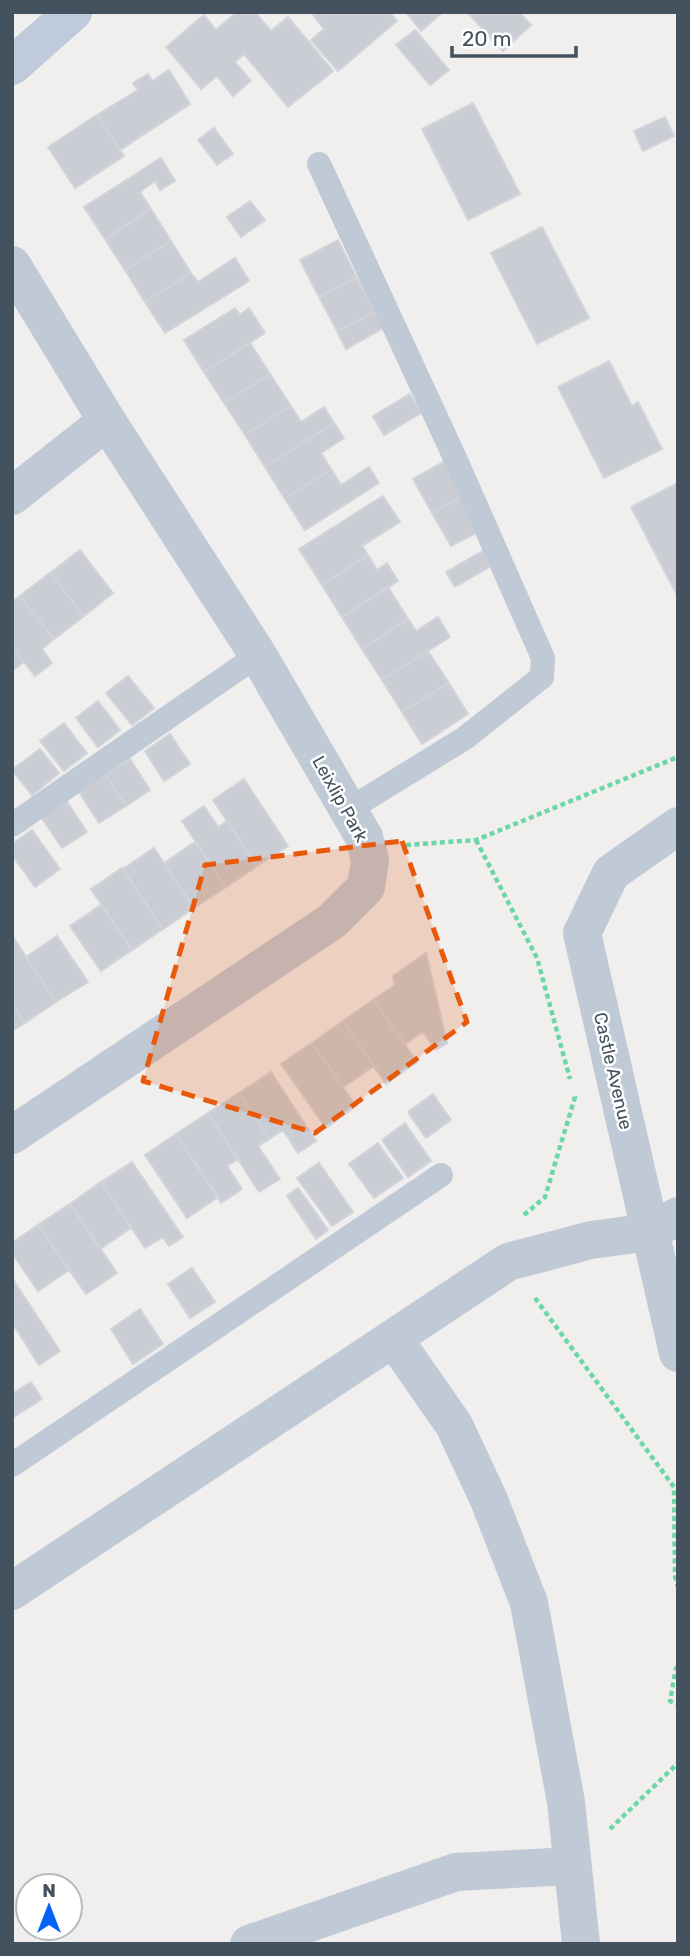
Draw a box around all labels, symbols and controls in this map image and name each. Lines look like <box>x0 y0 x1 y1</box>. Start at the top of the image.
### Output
scale bar <box>452 14 576 58</box>
text: 20 m <box>462 26 511 51</box>
street label: Leixlip Park <box>307 752 373 847</box>
street label: Castle Avenue <box>589 1010 637 1132</box>
north arrow <box>14 1872 84 1942</box>
text: N <box>42 1879 56 1902</box>

